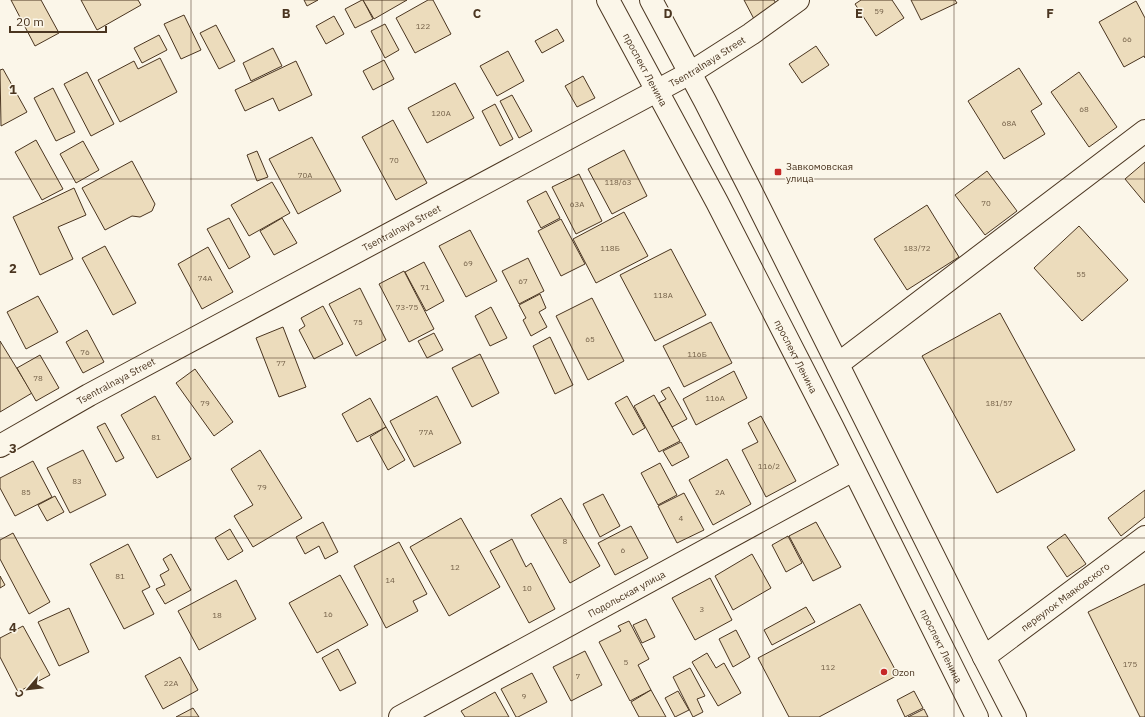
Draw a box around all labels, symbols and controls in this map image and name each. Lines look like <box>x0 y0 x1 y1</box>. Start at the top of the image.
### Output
text: B <box>282 5 291 22</box>
text: C <box>473 5 482 22</box>
text: D <box>663 5 673 22</box>
text: E <box>855 5 863 22</box>
text: F <box>1046 5 1054 22</box>
house number: 59 <box>874 6 884 16</box>
scale bar <box>10 8 106 34</box>
text: 20 m <box>16 14 44 29</box>
house number: 122 <box>416 21 430 31</box>
street label: проспект Ленина <box>620 31 670 109</box>
street label: Tsentralnaya Street <box>667 33 748 90</box>
house number: 66 <box>1122 34 1132 44</box>
text: 1 <box>9 81 17 98</box>
house number: 68 <box>1079 104 1089 114</box>
house number: 120А <box>431 108 451 118</box>
house number: 68А <box>1002 118 1016 128</box>
house number: 70 <box>389 155 399 165</box>
place label: Завкомовская улица <box>786 160 853 185</box>
marker: Завкомовская улица <box>773 167 783 177</box>
house number: 70А <box>298 170 312 180</box>
house number: 118/63 <box>604 177 632 187</box>
house number: 70 <box>981 198 991 208</box>
house number: 63А <box>570 199 584 209</box>
street label: Tsentralnaya Street <box>360 201 444 254</box>
house number: 118Б <box>600 243 620 253</box>
house number: 183/72 <box>903 243 931 253</box>
house number: 69 <box>463 258 473 268</box>
text: 2 <box>9 260 17 277</box>
house number: 55 <box>1076 269 1086 279</box>
house number: 74А <box>198 273 212 283</box>
house number: 67 <box>518 276 528 286</box>
house number: 71 <box>420 282 430 292</box>
house number: 118А <box>653 290 673 300</box>
house number: 73-75 <box>396 302 418 312</box>
house number: 75 <box>353 317 363 327</box>
street label: проспект Ленина <box>771 317 820 396</box>
house number: 65 <box>585 334 595 344</box>
house number: 76 <box>80 347 90 357</box>
house number: 116Б <box>687 349 707 359</box>
street label: Tsentralnaya Street <box>75 354 158 408</box>
house number: 77 <box>276 358 286 368</box>
house number: 78 <box>33 373 43 383</box>
house number: 116А <box>705 393 725 403</box>
house number: 79 <box>200 398 210 408</box>
house number: 181/57 <box>985 398 1013 408</box>
house number: 77А <box>419 427 433 437</box>
house number: 81 <box>151 432 161 442</box>
text: 3 <box>9 440 17 457</box>
house number: 116/2 <box>758 461 780 471</box>
house number: 83 <box>72 476 82 486</box>
house number: 79 <box>257 482 267 492</box>
house number: 85 <box>21 487 31 497</box>
house number: 2А <box>715 487 725 497</box>
house number: 4 <box>679 513 684 523</box>
house number: 8 <box>563 536 568 546</box>
house number: 6 <box>621 545 626 555</box>
street label: переулок Маяковского <box>1018 559 1113 634</box>
house number: 12 <box>450 562 460 572</box>
street label: Подольская улица <box>586 567 668 620</box>
house number: 81 <box>115 571 125 581</box>
house number: 14 <box>385 575 395 585</box>
house number: 10 <box>522 583 532 593</box>
house number: 3 <box>700 604 705 614</box>
street label: проспект Ленина <box>917 607 965 686</box>
house number: 16 <box>323 609 333 619</box>
house number: 18 <box>212 610 222 620</box>
text: 4 <box>9 619 17 636</box>
house number: 5 <box>624 657 629 667</box>
house number: 175 <box>1123 659 1137 669</box>
house number: 112 <box>821 662 835 672</box>
place label: Ozon <box>892 666 915 679</box>
marker: Ozon <box>879 667 889 677</box>
north arrow <box>8 669 48 709</box>
house number: 7 <box>576 671 581 681</box>
house number: 22А <box>164 678 178 688</box>
text: С <box>11 687 27 700</box>
house number: 9 <box>522 691 527 701</box>

